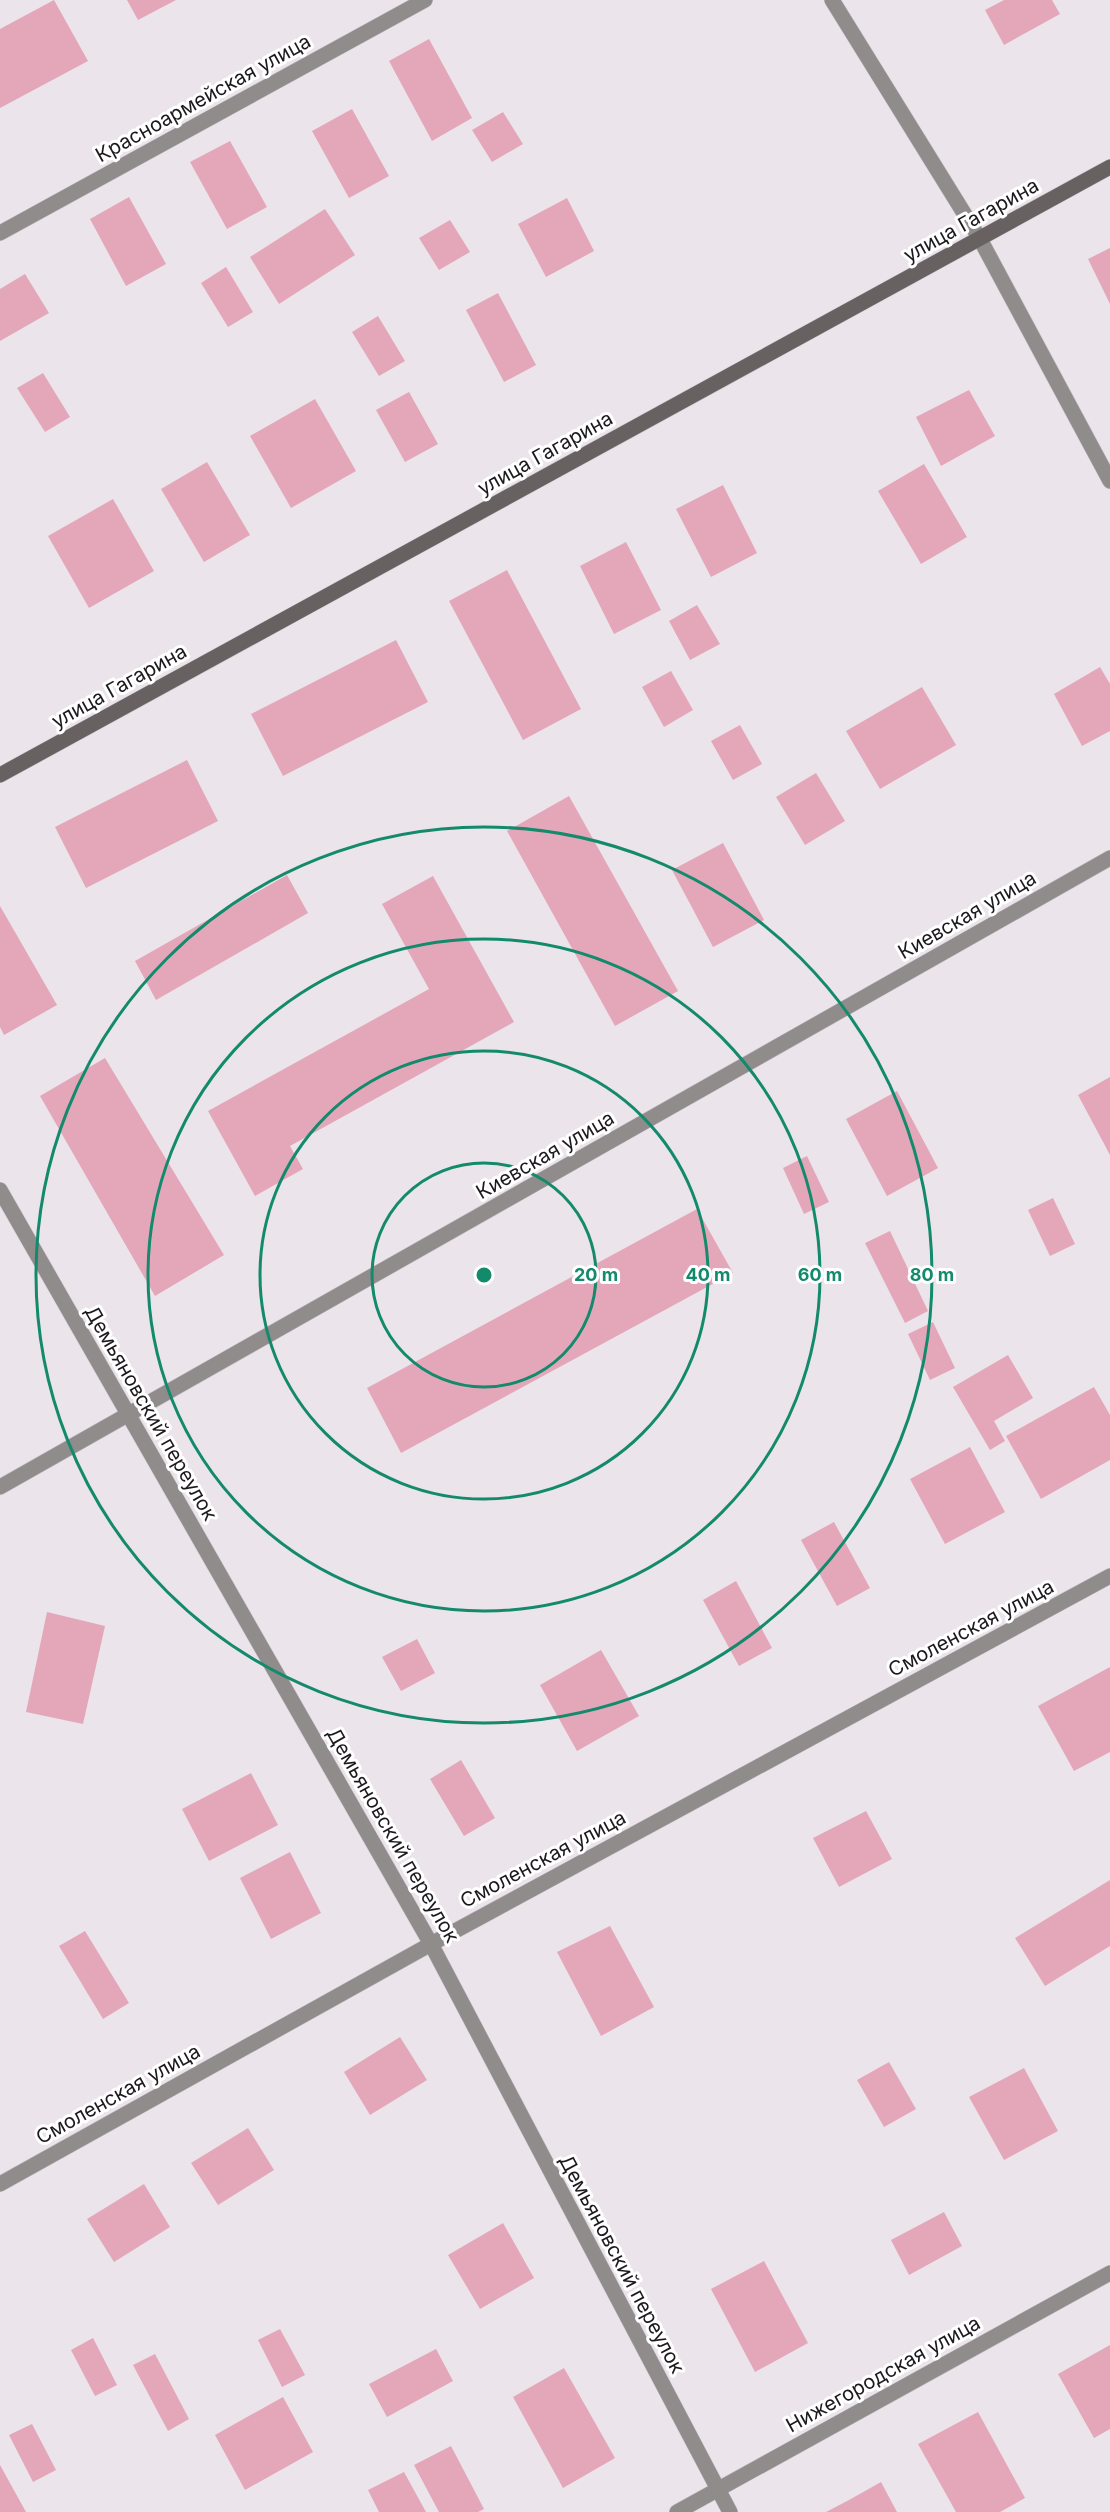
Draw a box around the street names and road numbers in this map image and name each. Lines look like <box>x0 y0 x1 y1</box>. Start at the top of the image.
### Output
street label: Красноармейская улица <box>91 29 315 167</box>
street label: улица Гагарина <box>899 173 1043 267</box>
street label: улица Гагарина <box>473 406 617 500</box>
street label: улица Гагарина <box>47 639 191 733</box>
street label: Киевская улица <box>894 866 1040 964</box>
street label: Киевская улица <box>472 1106 618 1204</box>
street label: Демьяновский переулок <box>80 1301 222 1525</box>
street label: Смоленская улица <box>884 1574 1058 1682</box>
street label: Демьяновский переулок <box>322 1723 464 1947</box>
street label: Смоленская улица <box>456 1805 630 1913</box>
street label: Смоленская улица <box>32 2039 204 2149</box>
street label: Демьяновский переулок <box>554 2151 690 2377</box>
street label: Нижегородская улица <box>782 2311 984 2437</box>

